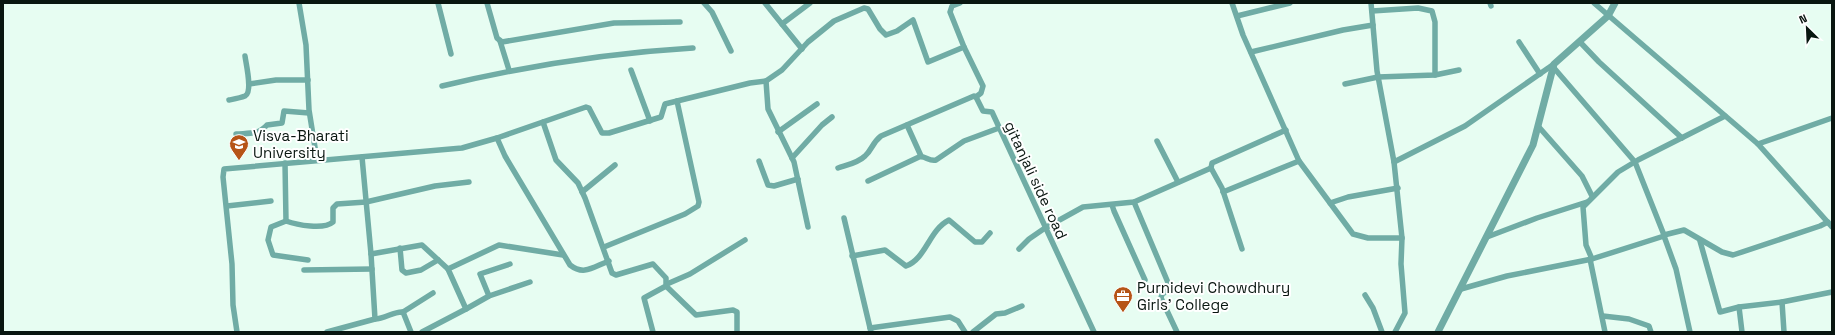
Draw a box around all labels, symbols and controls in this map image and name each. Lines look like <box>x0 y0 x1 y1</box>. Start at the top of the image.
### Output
north arrow <box>1787 8 1827 48</box>
text: N <box>1797 11 1809 27</box>
street label: gitanjali side road <box>1000 118 1072 242</box>
place label: Visva-Bharati University <box>253 126 349 162</box>
school or university icon: Visva-Bharati University <box>228 133 250 161</box>
place label: Purnidevi Chowdhury Girls' College <box>1137 278 1290 314</box>
office icon: Purnidevi Chowdhury Girls' College <box>1112 285 1134 313</box>

